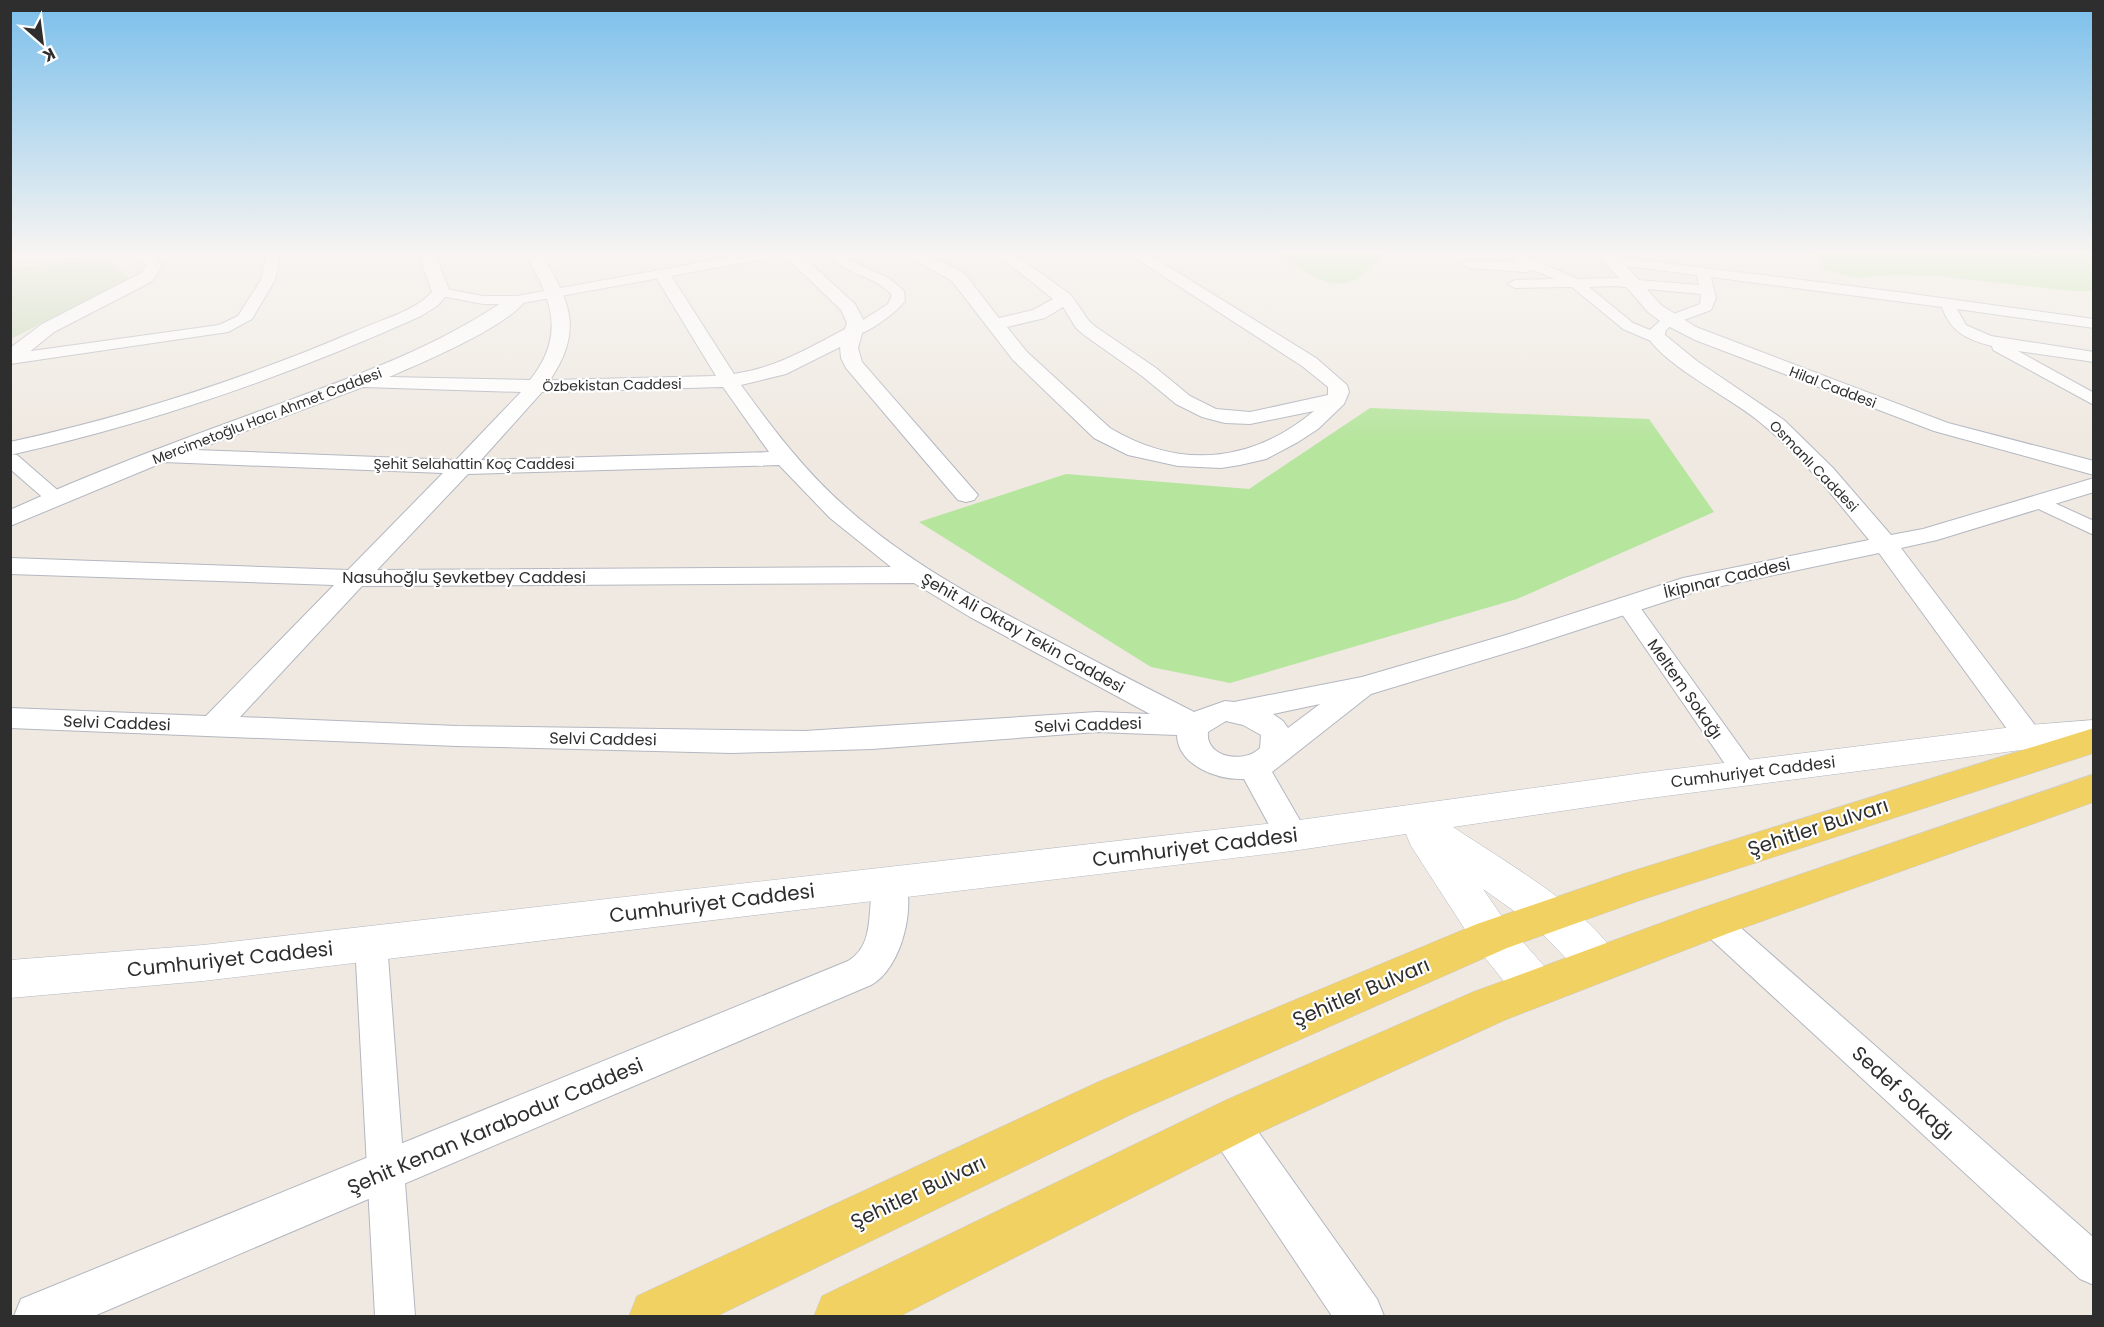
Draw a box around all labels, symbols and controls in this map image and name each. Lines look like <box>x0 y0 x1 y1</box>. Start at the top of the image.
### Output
north arrow <box>12 12 72 72</box>
text: K <box>38 42 59 68</box>
street label: Hilal Caddesi <box>1787 361 1879 413</box>
street label: Mercimetoğlu Hacı Ahmet Caddesi <box>149 363 385 469</box>
street label: Özbekistan Caddesi <box>542 374 682 396</box>
street label: Osmanlı Caddesi <box>1765 416 1863 516</box>
street label: Şehit Selahattin Koç Caddesi <box>374 454 574 474</box>
street label: İkipınar Caddesi <box>1661 552 1793 604</box>
street label: Nasuhoğlu Şevketbey Caddesi <box>342 566 586 589</box>
street label: Şehit Ali Oktay Tekin Caddesi <box>917 567 1129 699</box>
street label: Meltem Sokağı <box>1642 634 1728 744</box>
street label: Selvi Caddesi <box>63 710 171 736</box>
street label: Selvi Caddesi <box>1034 712 1142 738</box>
street label: Selvi Caddesi <box>549 727 657 751</box>
street label: Cumhuriyet Caddesi <box>1669 751 1837 793</box>
street label: Şehitler Bulvarı <box>1744 791 1892 863</box>
street label: Cumhuriyet Caddesi <box>1091 820 1299 874</box>
street label: Cumhuriyet Caddesi <box>608 876 816 930</box>
street label: Cumhuriyet Caddesi <box>126 934 334 984</box>
street label: Şehitler Bulvarı <box>1288 951 1434 1033</box>
street label: Sedef Sokağı <box>1846 1040 1960 1146</box>
street label: Şehit Kenan Karabodur Caddesi <box>343 1051 647 1201</box>
street label: Şehitler Bulvarı <box>846 1148 990 1236</box>

